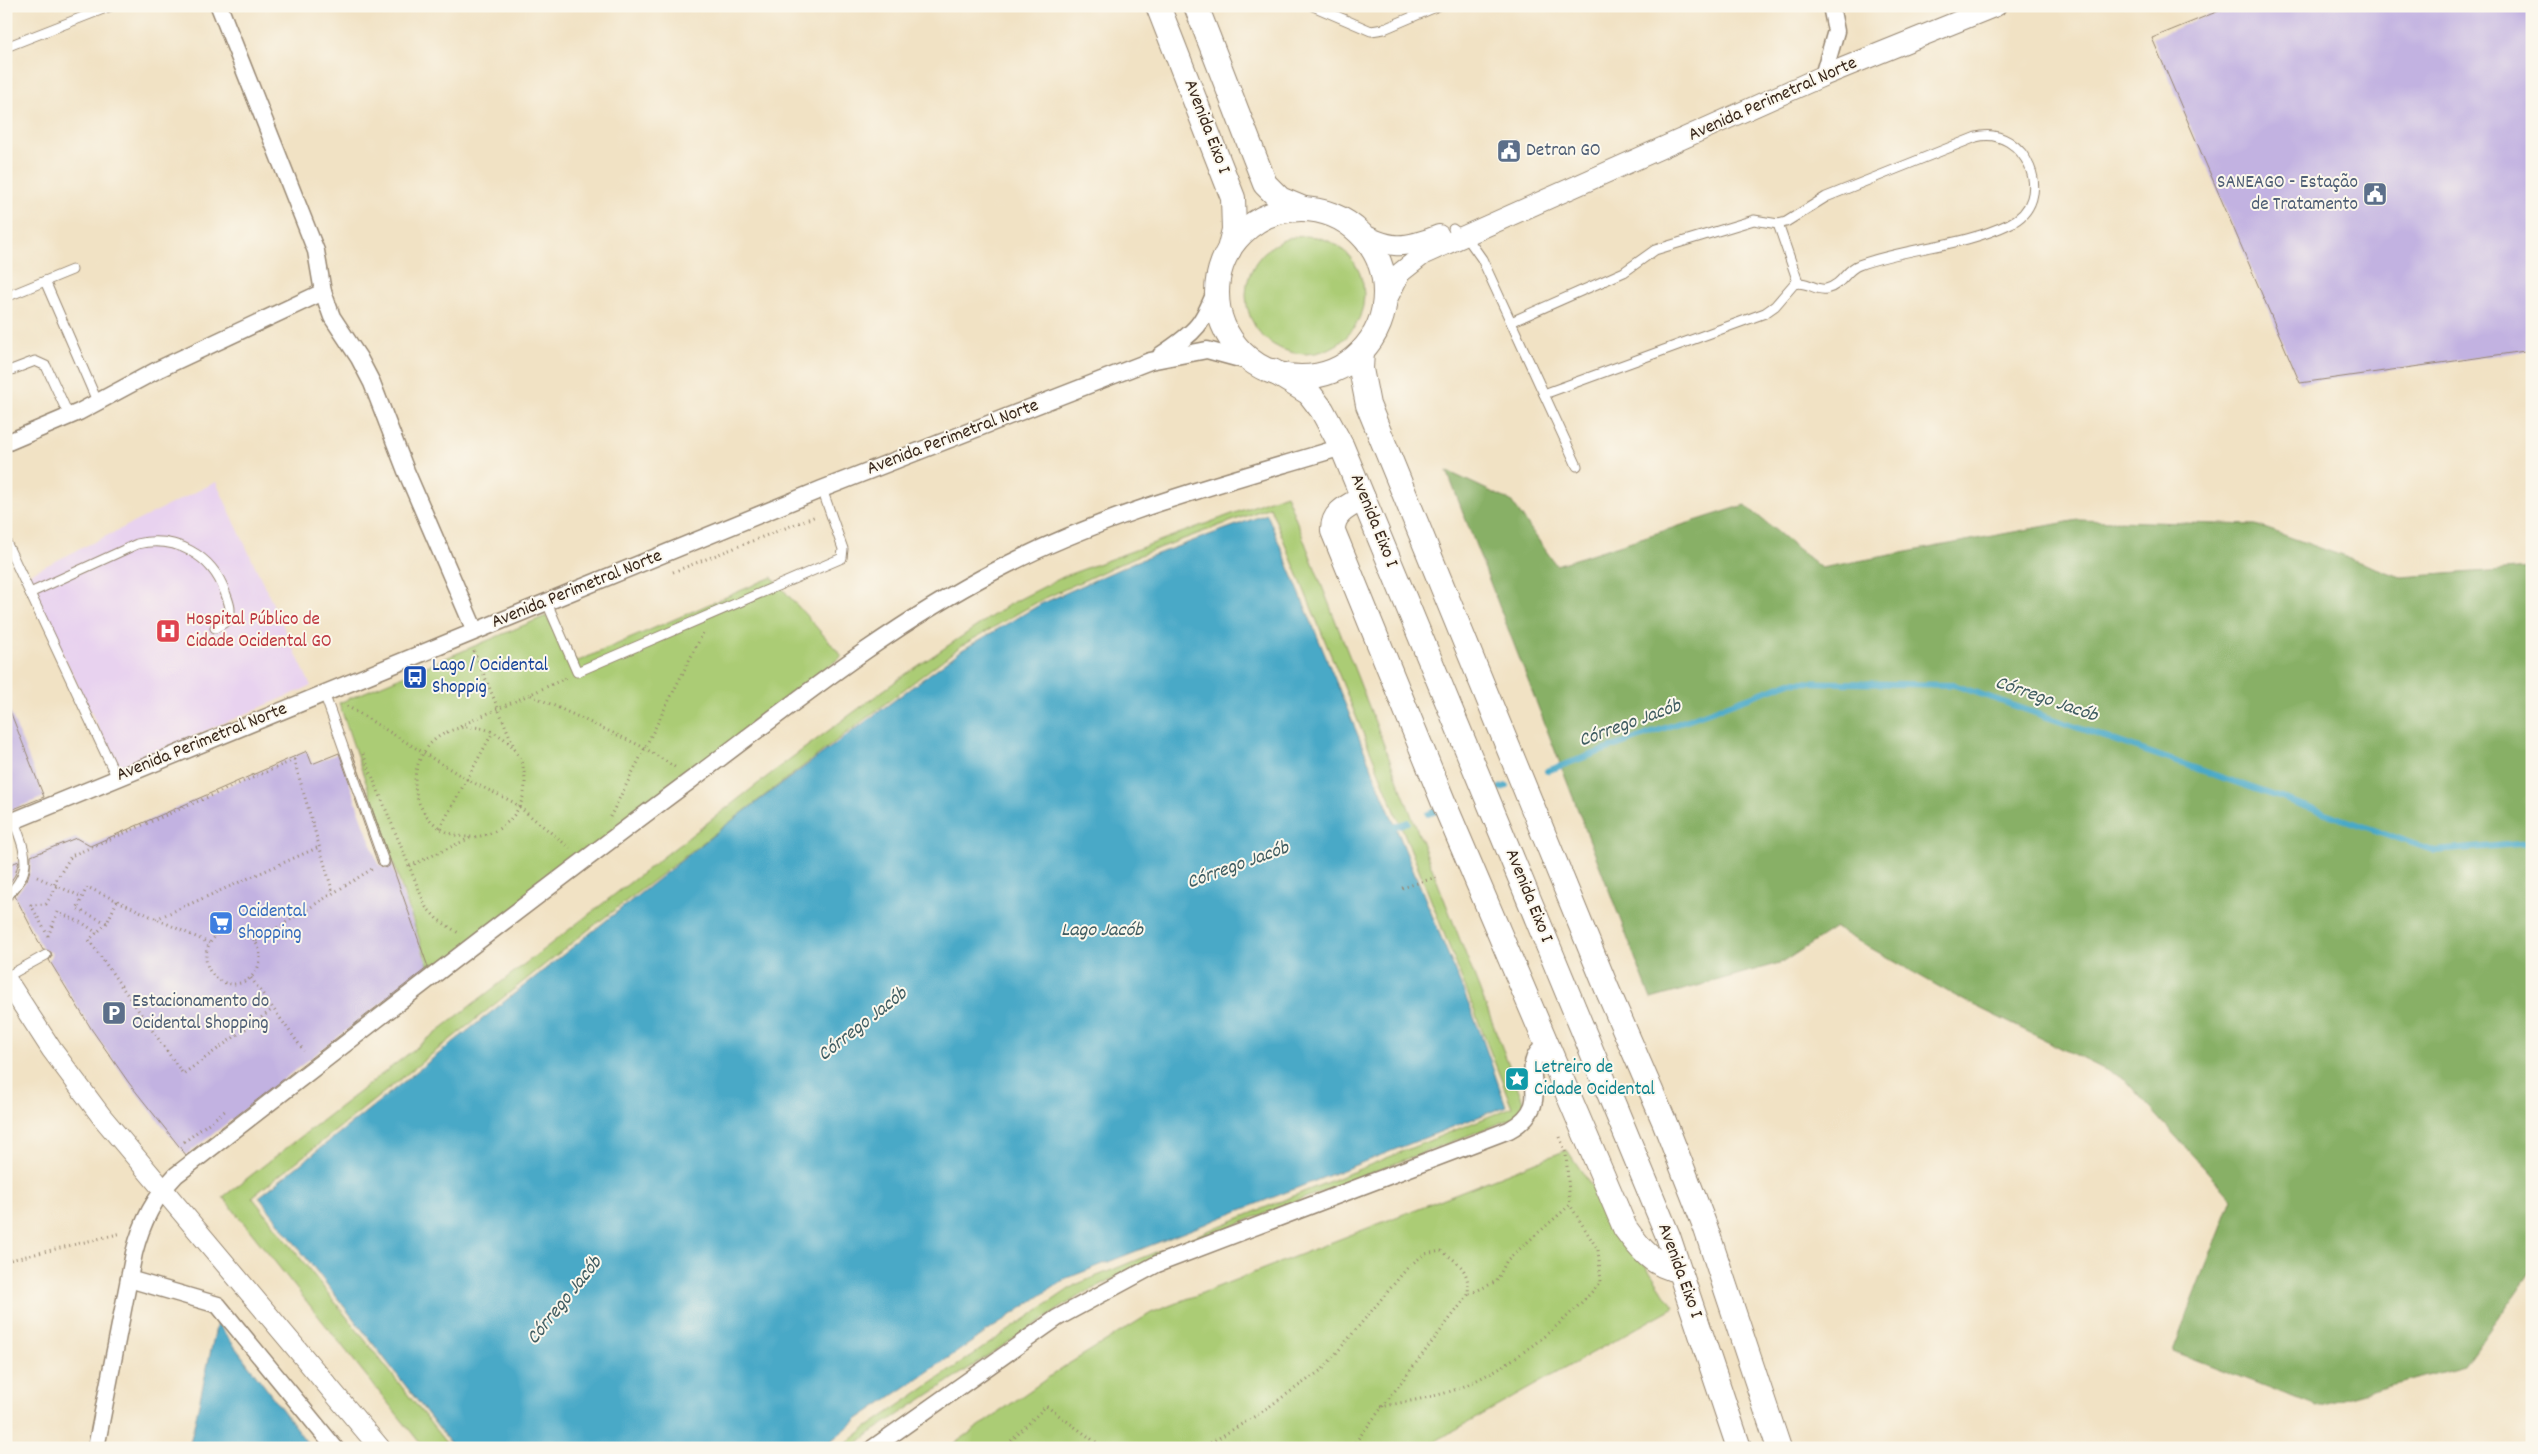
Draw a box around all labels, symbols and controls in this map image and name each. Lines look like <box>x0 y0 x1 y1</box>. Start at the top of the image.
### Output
street label: Avenida Perimetral Norte <box>1684 51 1862 149</box>
street label: Avenida Eixo I <box>1176 76 1236 178</box>
public building icon: Detran GO <box>1496 138 1522 164</box>
place label: Detran GO <box>1526 138 1601 165</box>
place label: SANEAGO - Estação de Tratamento <box>2217 170 2358 219</box>
public building icon: SANEAGO - Estação de Tratamento <box>2362 181 2388 207</box>
street label: Avenida Perimetral Norte <box>863 393 1043 483</box>
street label: Avenida Eixo I <box>1342 470 1404 572</box>
street label: Avenida Perimetral Norte <box>488 543 666 637</box>
place label: Hospital Público de Cidade Ocidental GO <box>186 607 332 656</box>
hospital icon: Hospital Público de Cidade Ocidental GO <box>155 618 181 644</box>
place label: Lago / Ocidental Shoppig <box>432 653 549 702</box>
bus stop icon: Lago / Ocidental Shoppig <box>402 664 428 690</box>
water label: Córrego Jacób <box>1991 669 2103 731</box>
water label: Córrego Jacób <box>1575 692 1687 755</box>
street label: Avenida Perimetral Norte <box>113 696 291 790</box>
water label: Córrego Jacób <box>1183 834 1295 897</box>
street label: Avenida Eixo I <box>1497 845 1559 947</box>
place label: Ocidental Shopping <box>238 899 307 948</box>
supermarket icon: Ocidental Shopping <box>208 910 234 936</box>
water label: Lago Jacób <box>1061 917 1145 945</box>
water label: Córrego Jacób <box>812 980 916 1069</box>
place label: Estacionamento do Ocidental Shopping <box>132 989 269 1038</box>
parking icon: Estacionamento do Ocidental Shopping <box>101 1000 127 1026</box>
place label: Letreiro de Cidade Ocidental <box>1534 1055 1655 1104</box>
place icon: Letreiro de Cidade Ocidental <box>1504 1066 1530 1092</box>
street label: Avenida Eixo I <box>1649 1220 1709 1322</box>
water label: Córrego Jacób <box>520 1249 611 1351</box>

